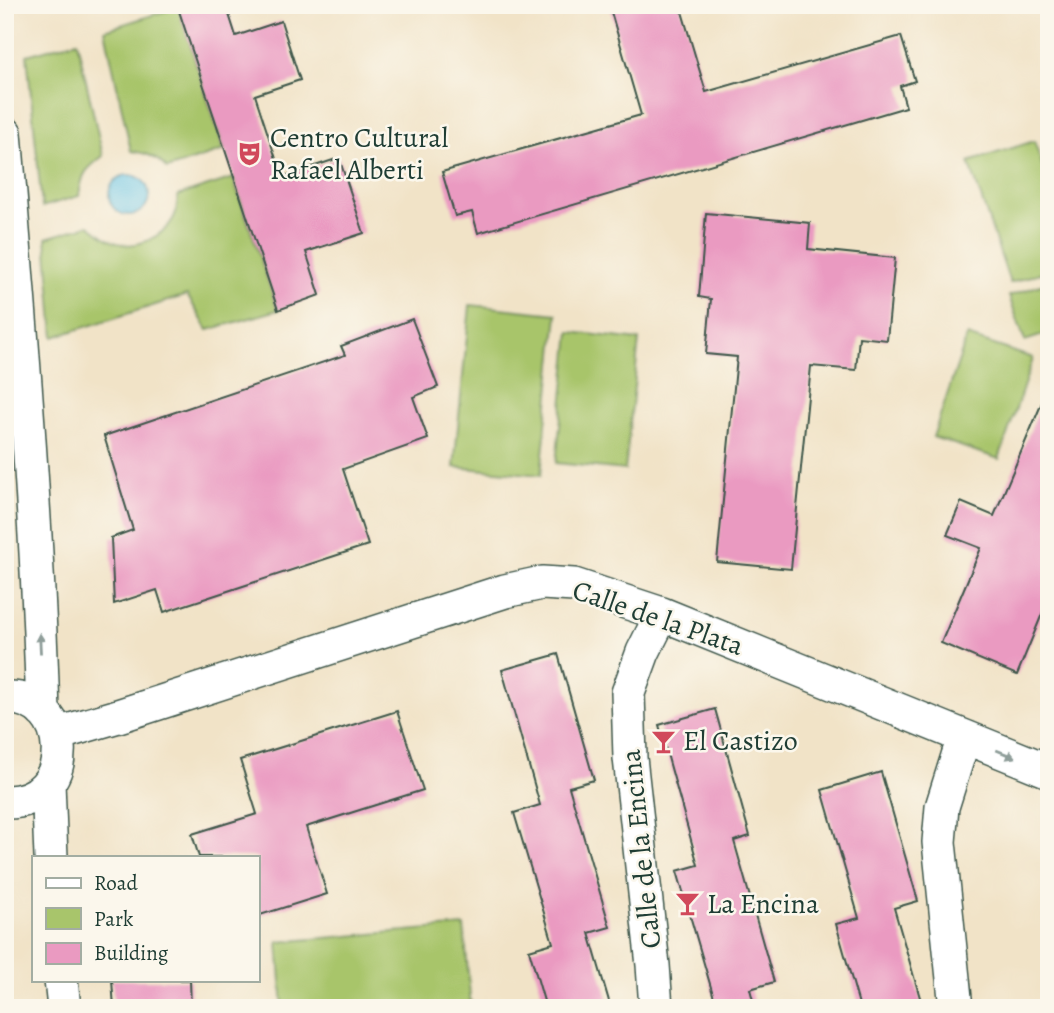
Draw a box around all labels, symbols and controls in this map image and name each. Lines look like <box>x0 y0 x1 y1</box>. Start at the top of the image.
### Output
place label: Centro Cultural Rafael Alberti <box>270 119 448 189</box>
theatre icon: Centro Cultural Rafael Alberti <box>236 140 264 168</box>
street label: Calle de la Plata <box>567 571 749 665</box>
one-way arrow <box>35 632 46 654</box>
place label: El Castizo <box>683 722 798 760</box>
bar icon: El Castizo <box>649 727 677 755</box>
street label: Calle de la Encina <box>612 748 670 950</box>
one-way arrow <box>996 748 1017 759</box>
legend <box>32 856 259 982</box>
text: Road <box>94 869 138 897</box>
place label: La Encina <box>707 885 819 923</box>
bar icon: La Encina <box>673 890 701 918</box>
text: Park <box>94 905 134 933</box>
text: Building <box>94 939 169 967</box>

